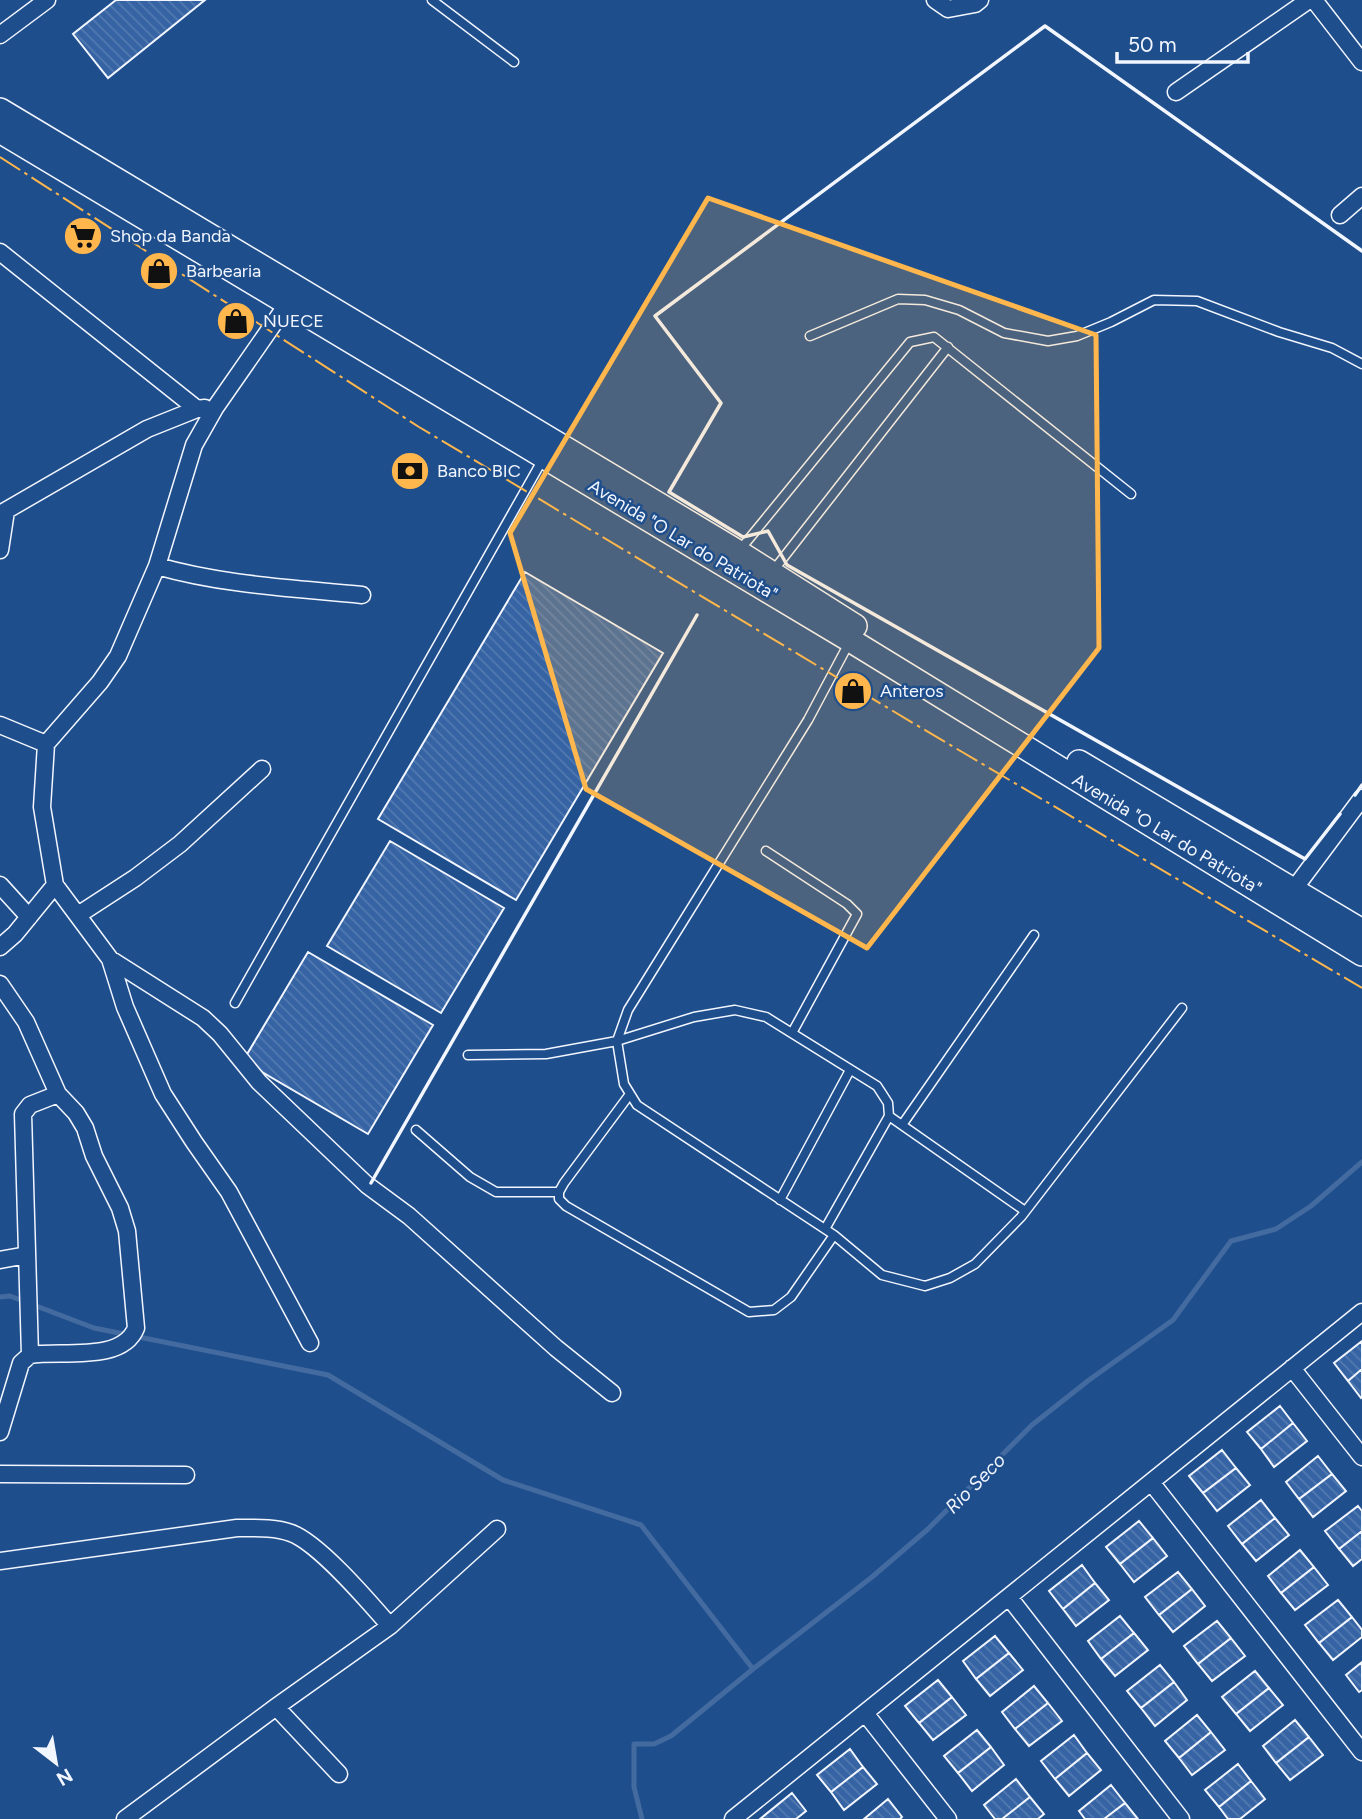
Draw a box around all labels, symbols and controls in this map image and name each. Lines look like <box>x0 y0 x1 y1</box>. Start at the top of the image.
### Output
scale bar <box>1117 21 1248 65</box>
text: 50 m <box>1128 32 1177 57</box>
supermarket icon: Shop da Banda <box>62 215 104 257</box>
place label: Shop da Banda <box>110 225 231 247</box>
shop icon: Barbearia <box>138 250 180 292</box>
place label: Barbearia <box>186 260 261 282</box>
shop icon: NUECE <box>215 300 257 342</box>
place label: NUECE <box>263 310 324 332</box>
bank icon: Banco BIC <box>389 450 431 492</box>
place label: Banco BIC <box>437 460 521 482</box>
street label: Avenida "O Lar do Patriota" <box>584 475 782 605</box>
shop icon: Anteros <box>832 670 874 712</box>
place label: Anteros <box>880 680 944 702</box>
street label: Avenida "O Lar do Patriota" <box>1068 769 1266 899</box>
water label: Rio Seco <box>941 1449 1010 1518</box>
north arrow <box>21 1728 91 1798</box>
text: N <box>52 1764 77 1791</box>

